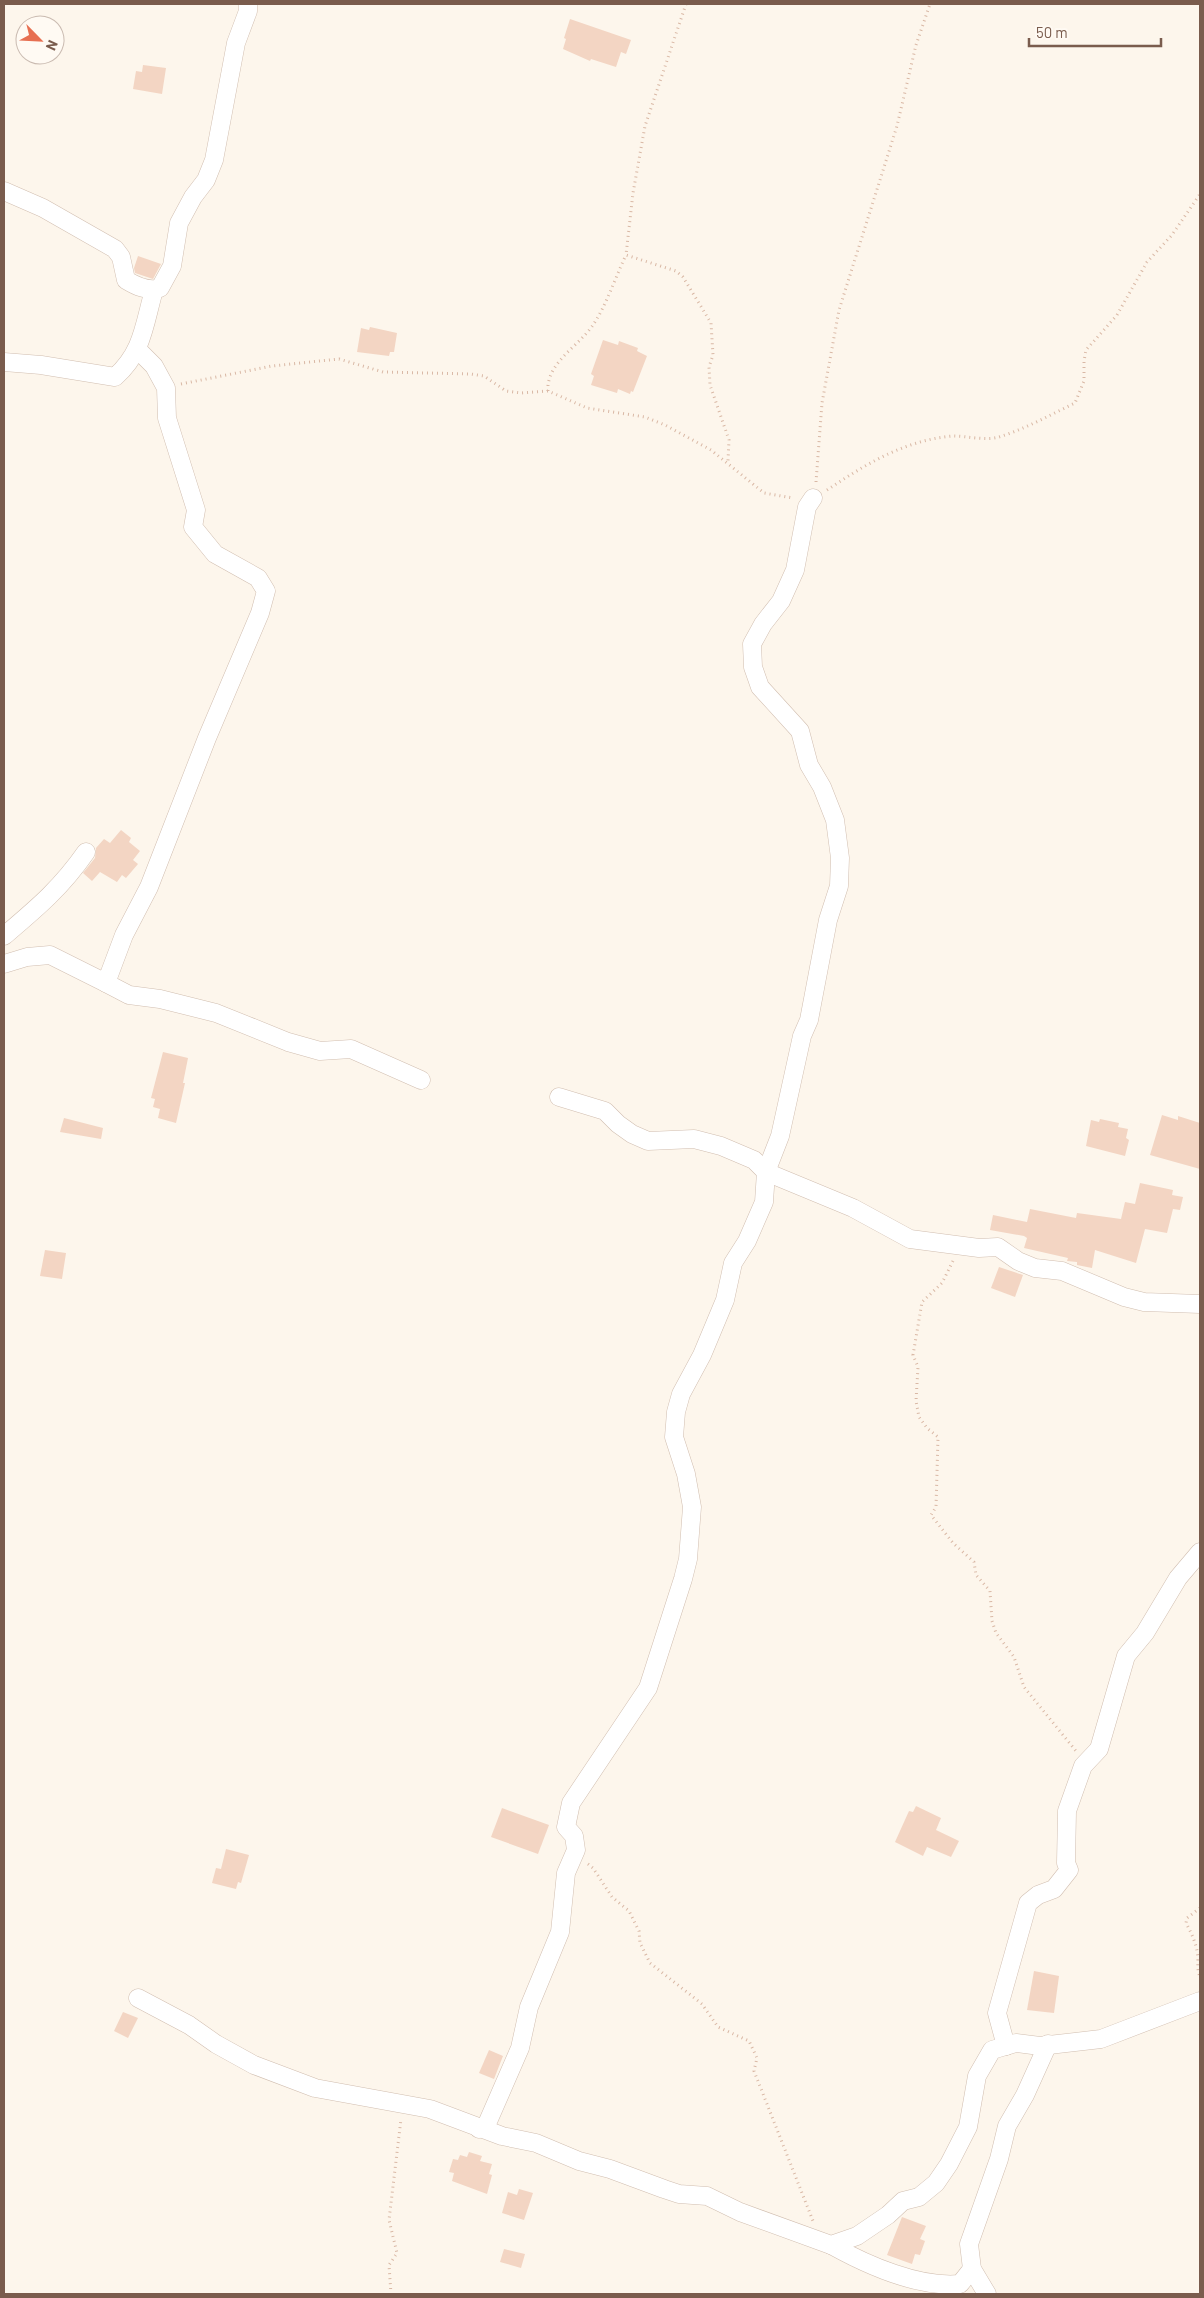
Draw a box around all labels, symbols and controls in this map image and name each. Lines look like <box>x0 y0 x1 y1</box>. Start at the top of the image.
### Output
north arrow <box>15 15 65 65</box>
scale bar <box>1029 15 1162 47</box>
text: 50 m <box>1036 23 1068 41</box>
text: N <box>43 38 62 53</box>

